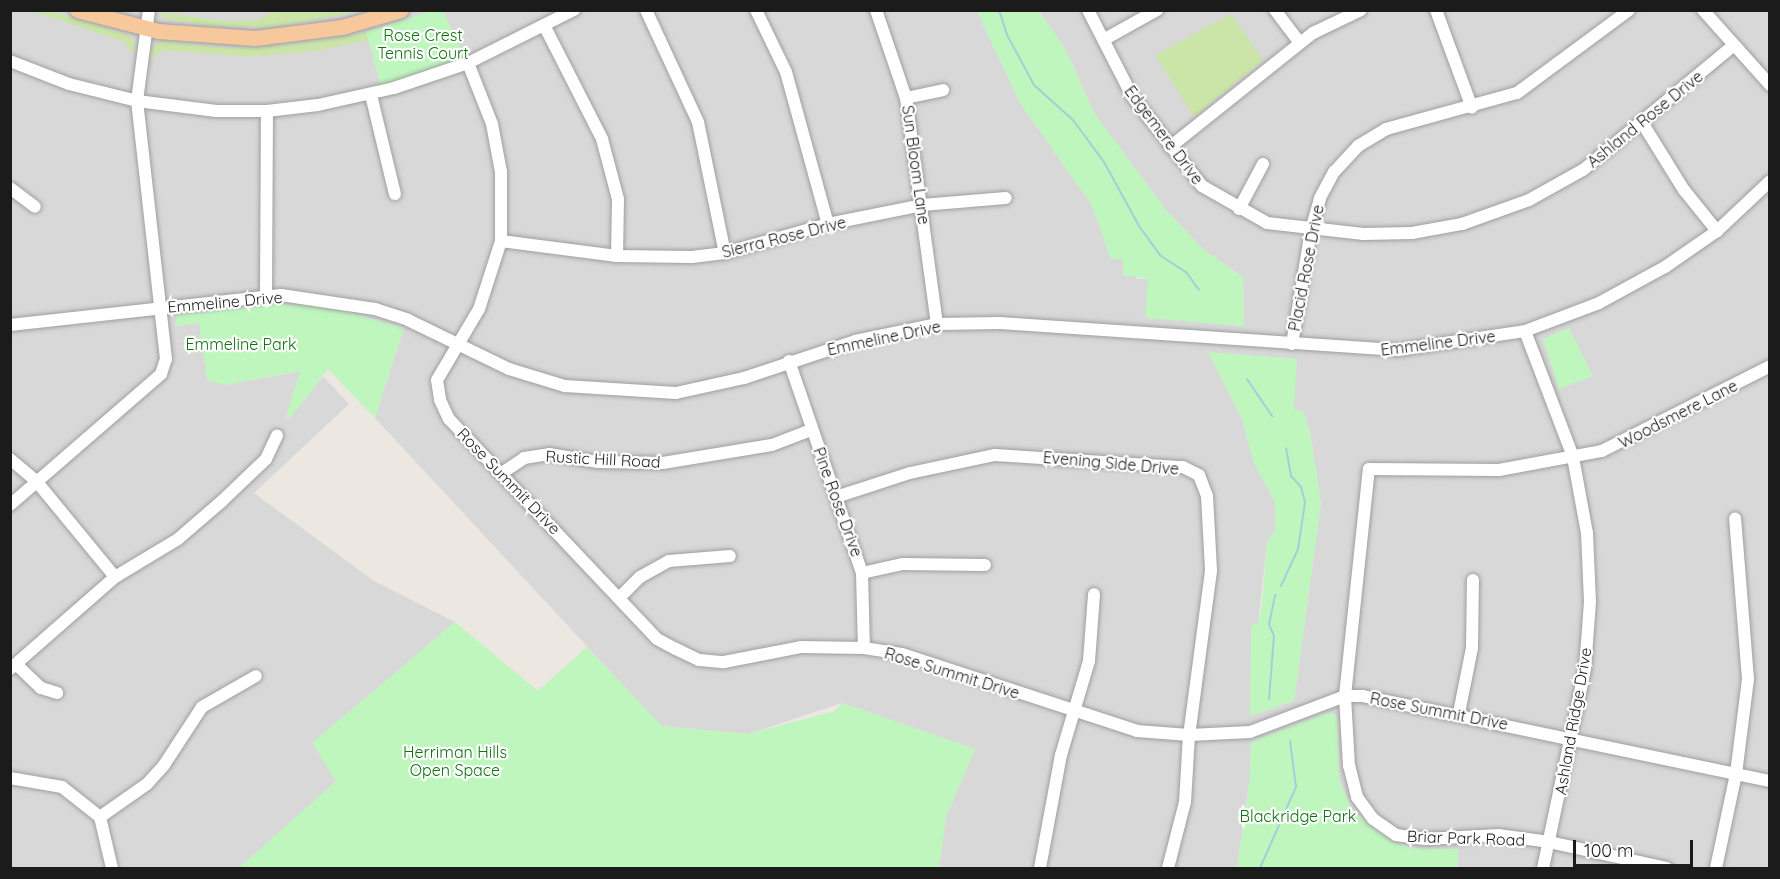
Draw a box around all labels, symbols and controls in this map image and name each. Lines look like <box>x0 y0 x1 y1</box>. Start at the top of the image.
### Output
park label: Rose Crest Tennis Court <box>377 25 469 63</box>
street label: Ashland Rose Drive <box>1583 66 1707 172</box>
street label: Edgemere Drive <box>1121 82 1207 188</box>
street label: Sun Bloom Lane <box>898 104 934 226</box>
street label: Placid Rose Drive <box>1284 203 1328 333</box>
street label: Sierra Rose Drive <box>720 212 848 262</box>
street label: Emmeline Drive <box>167 287 283 317</box>
street label: Emmeline Drive <box>825 317 943 359</box>
street label: Emmeline Drive <box>1379 326 1497 360</box>
park label: Emmeline Park <box>186 334 296 354</box>
street label: Woodsmere Lane <box>1615 376 1741 452</box>
street label: Rose Summit Drive <box>453 424 565 538</box>
street label: Pine Rose Drive <box>809 445 867 559</box>
street label: Rustic Hill Road <box>545 446 661 472</box>
street label: Evening Side Drive <box>1042 447 1180 479</box>
street label: Rose Summit Drive <box>882 643 1022 703</box>
street label: Ashland Ridge Drive <box>1551 646 1595 796</box>
street label: Rose Summit Drive <box>1368 688 1510 734</box>
park label: Herriman Hills Open Space <box>403 742 507 780</box>
park label: Blackridge Park <box>1240 806 1356 826</box>
street label: Briar Park Road <box>1407 826 1525 850</box>
scale bar <box>1576 828 1696 866</box>
text: 100 m <box>1584 839 1633 862</box>

